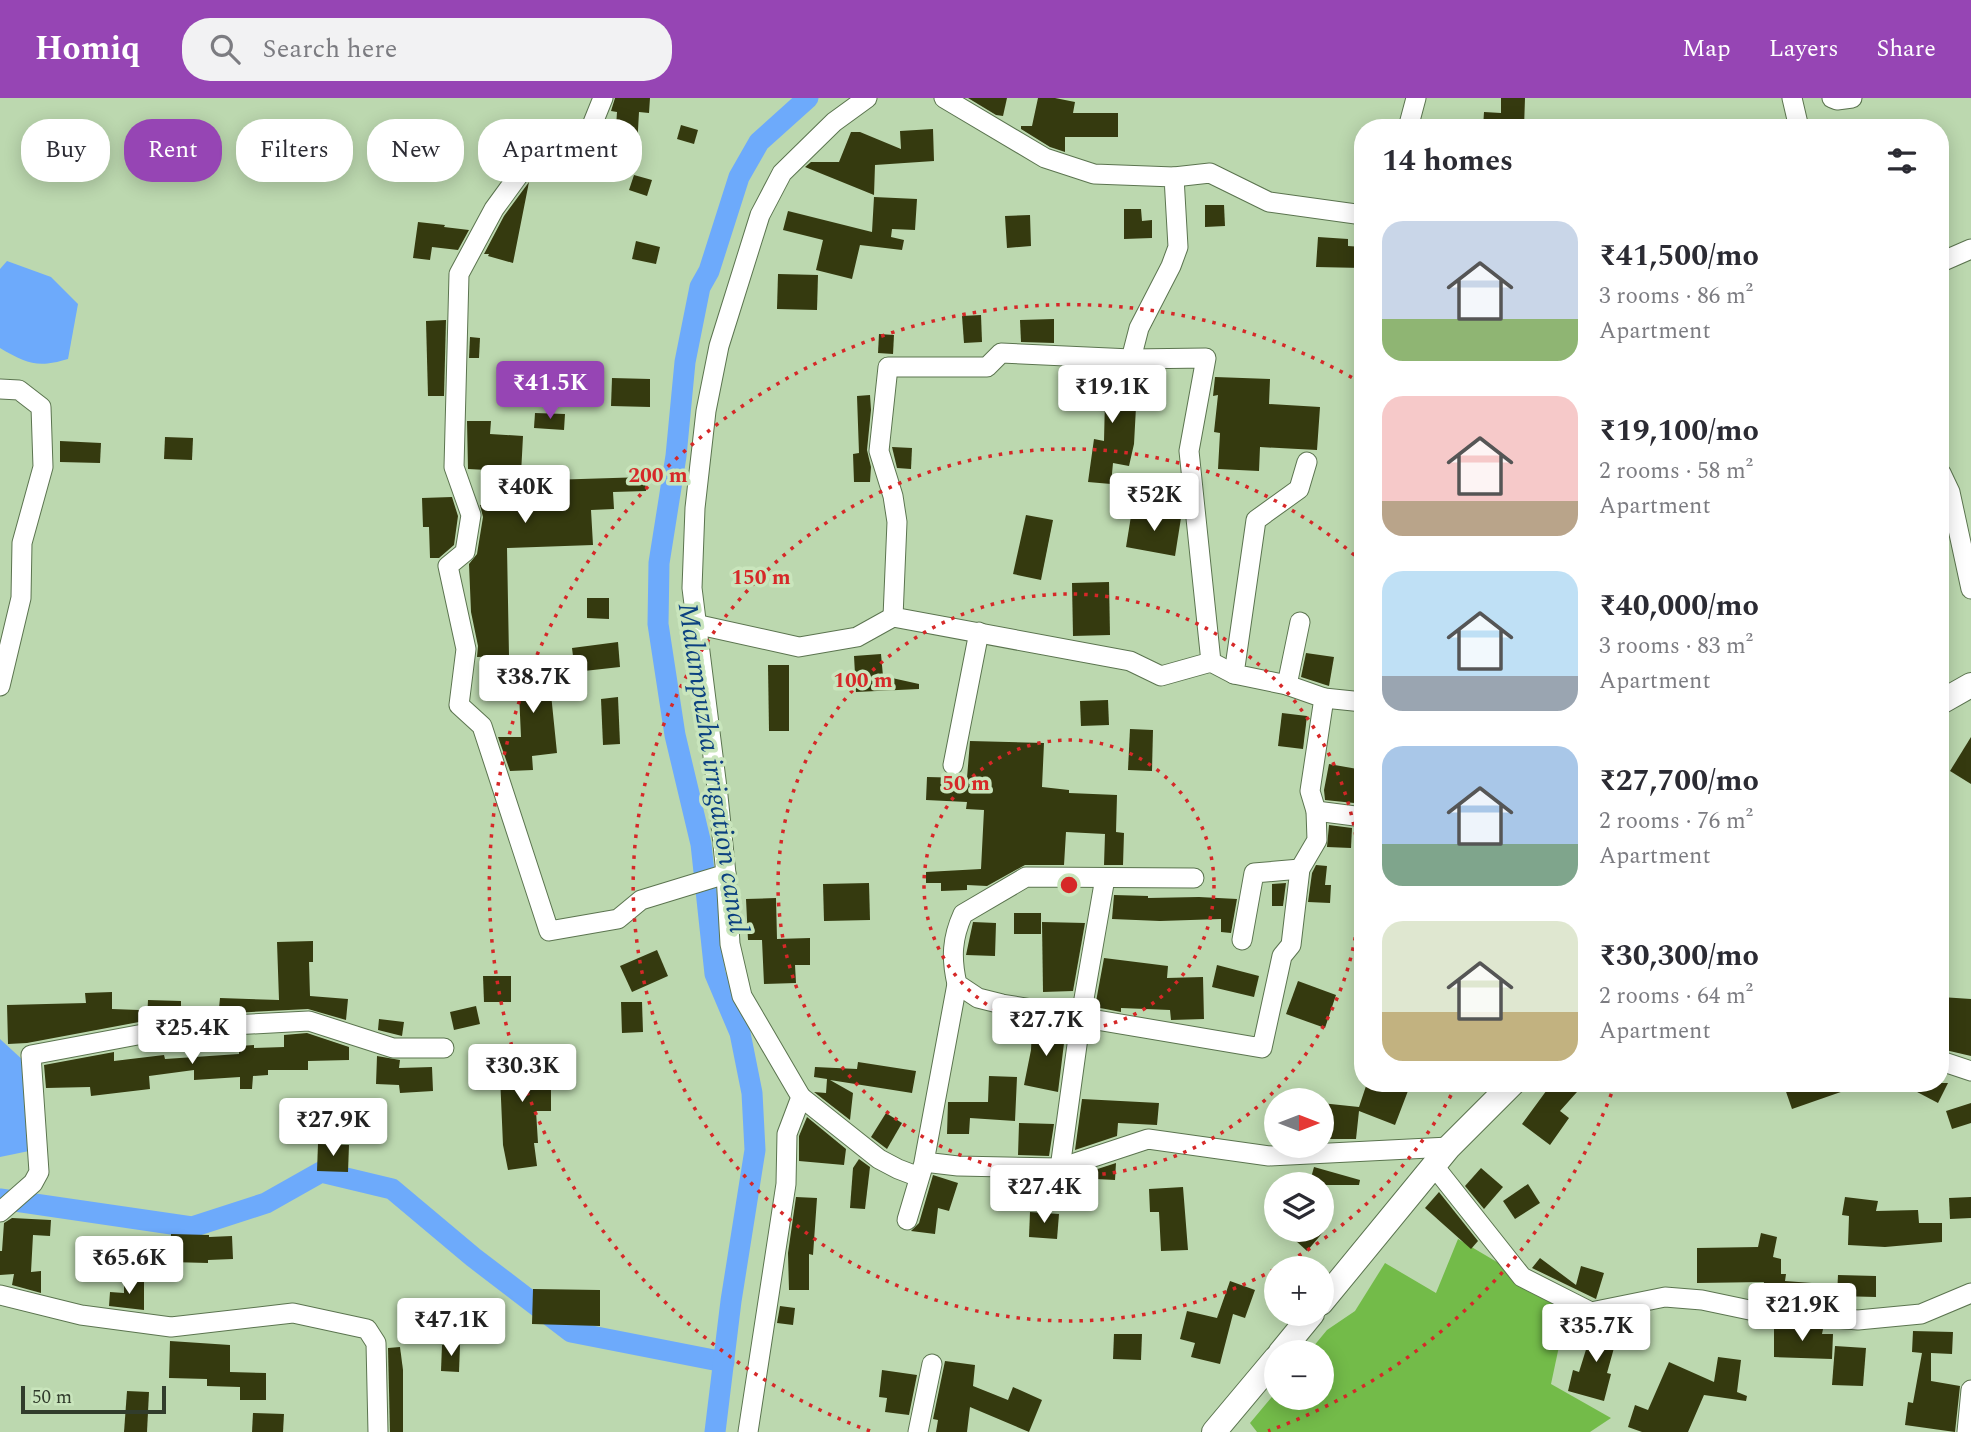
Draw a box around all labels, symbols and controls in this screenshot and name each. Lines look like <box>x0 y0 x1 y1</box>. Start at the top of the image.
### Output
search box <box>182 18 672 81</box>
text: Homiq <box>35 24 140 74</box>
text: Search here <box>262 29 397 69</box>
icon: search <box>206 30 244 68</box>
text: Map <box>1682 31 1731 67</box>
text: Layers <box>1769 31 1839 67</box>
text: Share <box>1877 31 1936 67</box>
chip: Buy <box>21 119 110 182</box>
chip: Rent <box>124 119 222 182</box>
chip: Filters <box>236 119 353 182</box>
chip: New <box>367 119 464 182</box>
chip: Apartment <box>478 119 642 182</box>
text: 14 homes <box>1382 138 1513 184</box>
icon: filters <box>1883 142 1921 180</box>
text: ₹41,500/mo <box>1599 233 1759 279</box>
icon: home <box>1438 249 1522 333</box>
text: 3 rooms · 86 m² <box>1599 279 1753 314</box>
text: Apartment <box>1599 314 1711 349</box>
pin: ₹41.5K <box>493 362 607 421</box>
text: ₹41.5K <box>512 366 588 401</box>
pin: ₹19.1K <box>1055 366 1169 425</box>
text: ₹19.1K <box>1074 370 1150 405</box>
text: ₹19,100/mo <box>1599 408 1759 454</box>
icon: home <box>1438 424 1522 508</box>
text: 2 rooms · 58 m² <box>1599 454 1753 489</box>
text: 200 m <box>628 460 688 492</box>
pin: ₹40K <box>484 466 566 525</box>
text: ₹40K <box>497 470 553 505</box>
pin: ₹52K <box>1113 474 1195 533</box>
text: ₹52K <box>1126 478 1182 513</box>
text: Apartment <box>1599 489 1711 524</box>
text: 150 m <box>731 562 791 594</box>
text: ₹40,000/mo <box>1599 583 1759 629</box>
icon: home <box>1438 599 1522 683</box>
water label: Malampuzha irrigation canal <box>666 600 760 936</box>
text: 3 rooms · 83 m² <box>1599 629 1753 664</box>
pin: ₹38.7K <box>476 656 590 715</box>
text: ₹38.7K <box>495 660 571 695</box>
text: Apartment <box>1599 664 1711 699</box>
text: 100 m <box>833 665 893 697</box>
text: ₹27,700/mo <box>1599 758 1759 804</box>
text: 50 m <box>942 768 990 800</box>
icon: home <box>1438 774 1522 858</box>
text: 2 rooms · 76 m² <box>1599 804 1753 839</box>
text: Apartment <box>1599 839 1711 874</box>
centre of rings <box>1057 873 1081 897</box>
text: ₹30,300/mo <box>1599 933 1759 979</box>
icon: home <box>1438 949 1522 1033</box>
text: 2 rooms · 64 m² <box>1599 979 1753 1014</box>
pin: ₹27.7K <box>989 998 1103 1058</box>
text: ₹27.7K <box>1008 1003 1084 1038</box>
pin: ₹25.4K <box>135 1006 249 1066</box>
text: ₹25.4K <box>154 1011 230 1046</box>
text: Apartment <box>1599 1014 1711 1049</box>
pin: ₹30.3K <box>465 1044 579 1104</box>
text: ₹30.3K <box>484 1049 560 1084</box>
north arrow <box>1264 1088 1334 1158</box>
map controls <box>1264 1088 1334 1410</box>
pin: ₹27.9K <box>276 1098 390 1158</box>
text: ₹27.9K <box>295 1103 371 1138</box>
pin: ₹27.4K <box>987 1166 1101 1225</box>
text: ₹27.4K <box>1006 1170 1082 1205</box>
button: layers <box>1264 1172 1334 1242</box>
pin: ₹65.6K <box>72 1236 186 1296</box>
text: ₹65.6K <box>91 1241 167 1276</box>
button: + <box>1264 1256 1334 1326</box>
pin: ₹21.9K <box>1745 1284 1859 1343</box>
text: ₹21.9K <box>1764 1288 1840 1323</box>
pin: ₹47.1K <box>394 1298 508 1358</box>
text: ₹47.1K <box>413 1303 489 1338</box>
pin: ₹35.7K <box>1539 1304 1653 1364</box>
text: ₹35.7K <box>1558 1309 1634 1344</box>
button: − <box>1264 1340 1334 1410</box>
scale bar <box>21 1383 166 1415</box>
text: 50 m <box>32 1383 72 1412</box>

